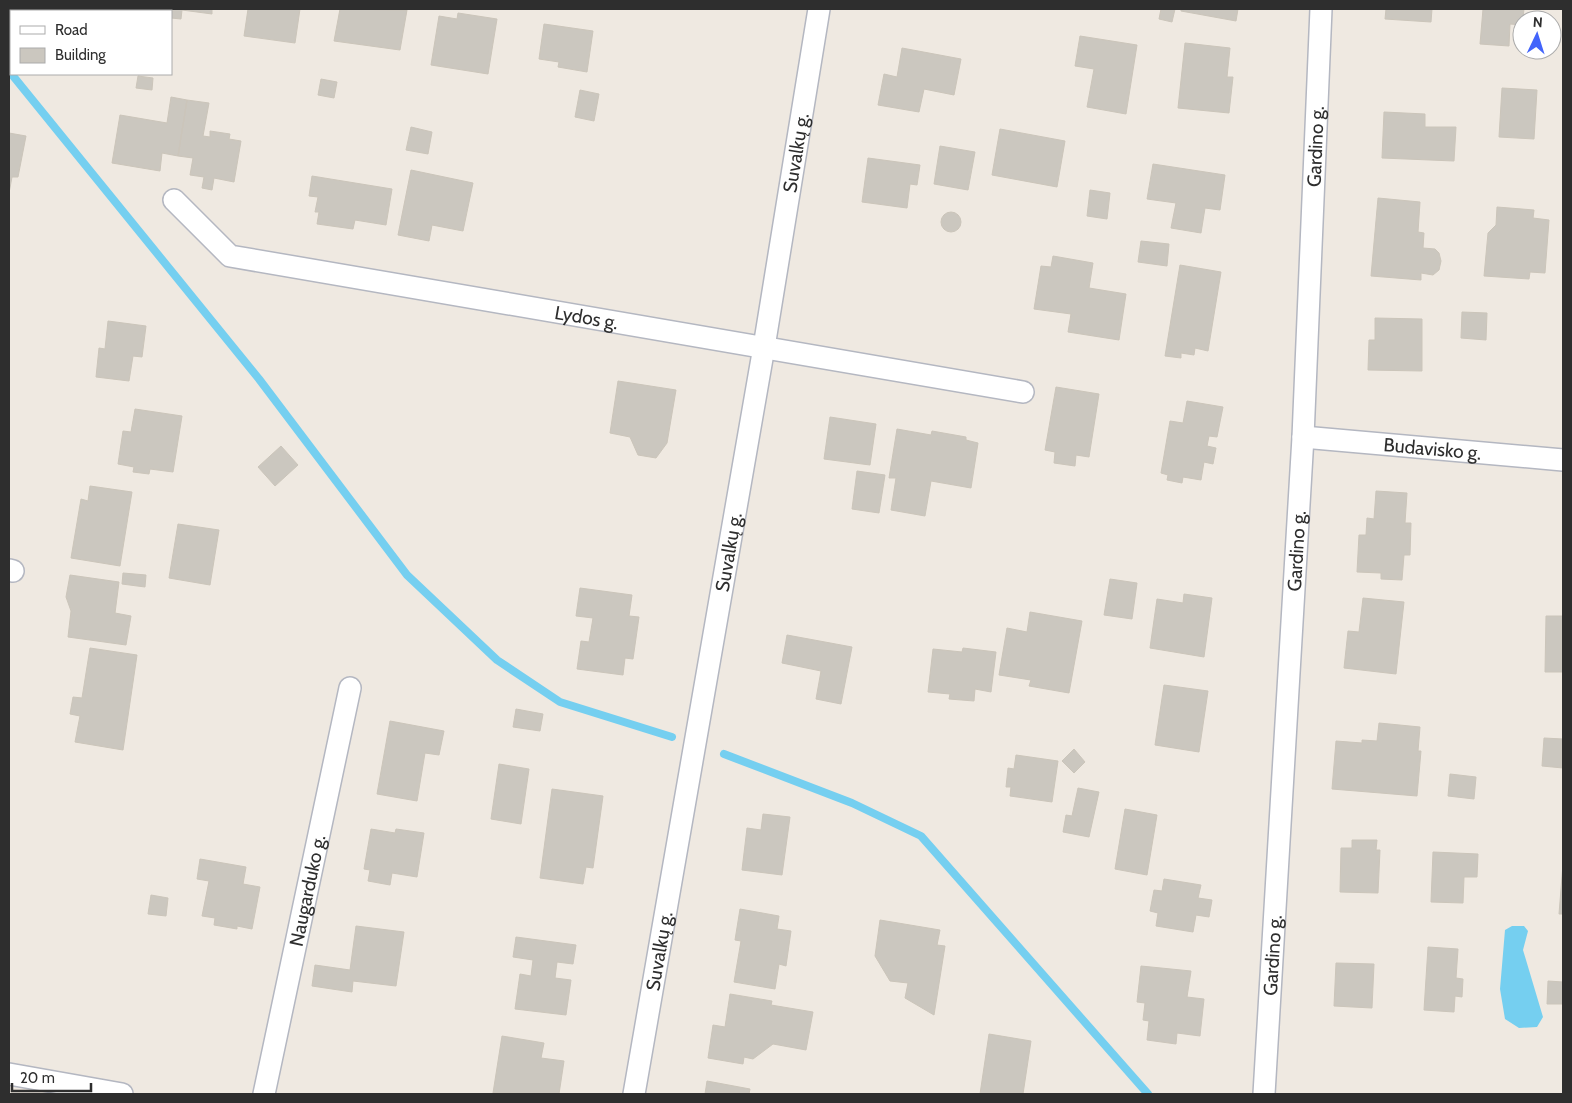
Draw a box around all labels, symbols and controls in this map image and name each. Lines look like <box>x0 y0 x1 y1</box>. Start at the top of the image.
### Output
legend <box>10 10 172 75</box>
north arrow <box>1512 10 1562 60</box>
text: N <box>1532 13 1543 31</box>
text: Road <box>55 21 88 39</box>
text: Building <box>55 46 106 64</box>
street label: Gardino g. <box>1302 105 1328 187</box>
street label: Suvalkų g. <box>778 111 813 194</box>
street label: Lydos g. <box>553 300 620 334</box>
street label: Budavisko g. <box>1383 433 1482 464</box>
street label: Gardino g. <box>1282 510 1310 592</box>
street label: Suvalkų g. <box>710 511 746 594</box>
street label: Naugarduko g. <box>284 833 330 948</box>
street label: Suvalkų g. <box>641 910 677 993</box>
street label: Gardino g. <box>1258 914 1286 996</box>
scale bar <box>12 1060 91 1092</box>
text: 20 m <box>20 1069 55 1087</box>

